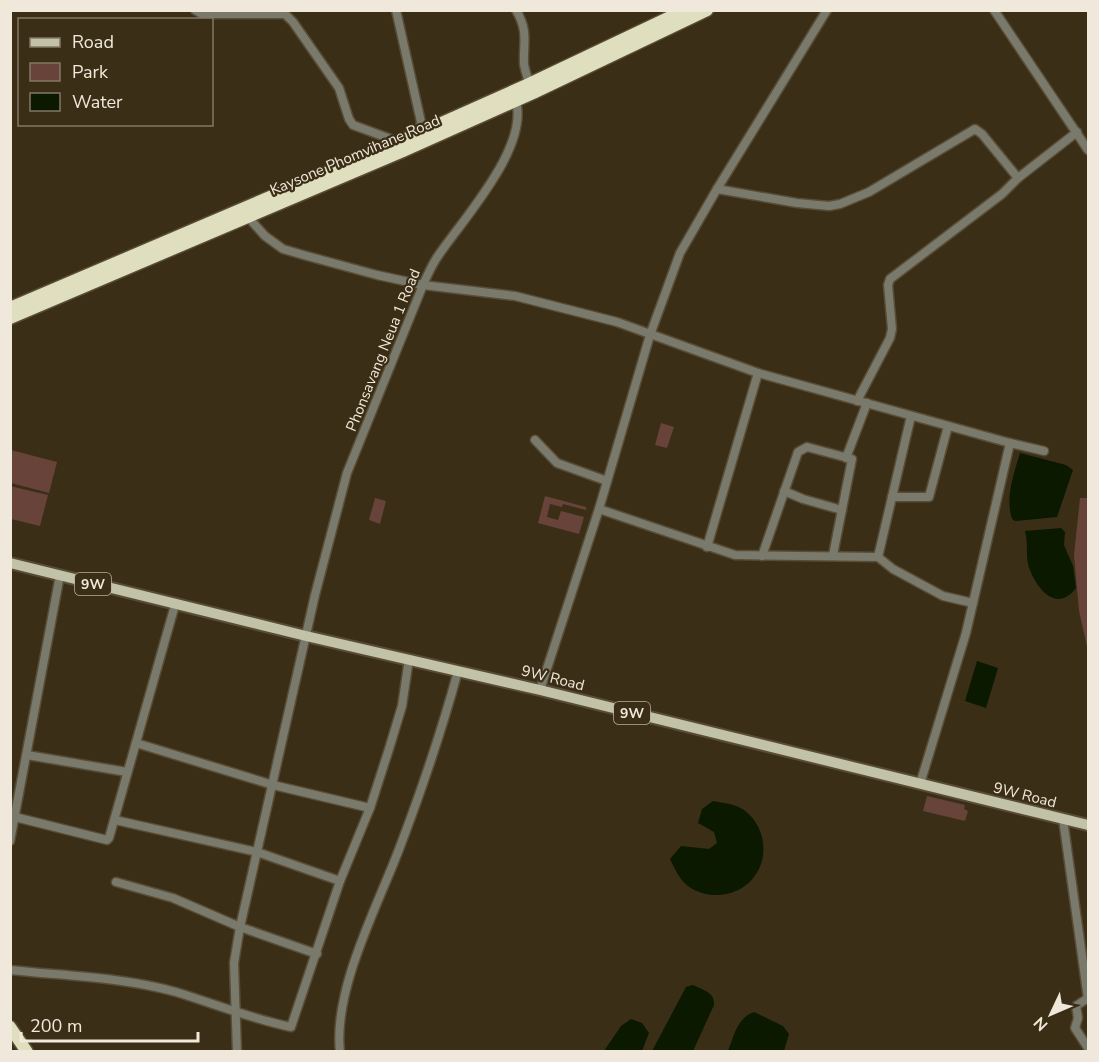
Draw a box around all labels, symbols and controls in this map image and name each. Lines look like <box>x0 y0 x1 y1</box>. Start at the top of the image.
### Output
legend <box>18 18 213 126</box>
text: Road <box>72 30 114 54</box>
text: Park <box>72 60 109 84</box>
text: Water <box>72 90 123 114</box>
street label: Kaysone Phomvihane Road <box>267 110 443 200</box>
street label: Phonsavang Neua 1 Road <box>341 266 425 434</box>
road number: 9W <box>75 573 111 595</box>
street label: 9W Road <box>519 661 587 695</box>
road number: 9W <box>614 702 650 724</box>
street label: 9W Road <box>991 778 1059 812</box>
north arrow <box>1021 984 1081 1044</box>
scale bar <box>21 1005 198 1043</box>
text: N <box>1029 1012 1053 1036</box>
text: 200 m <box>30 1014 82 1038</box>

